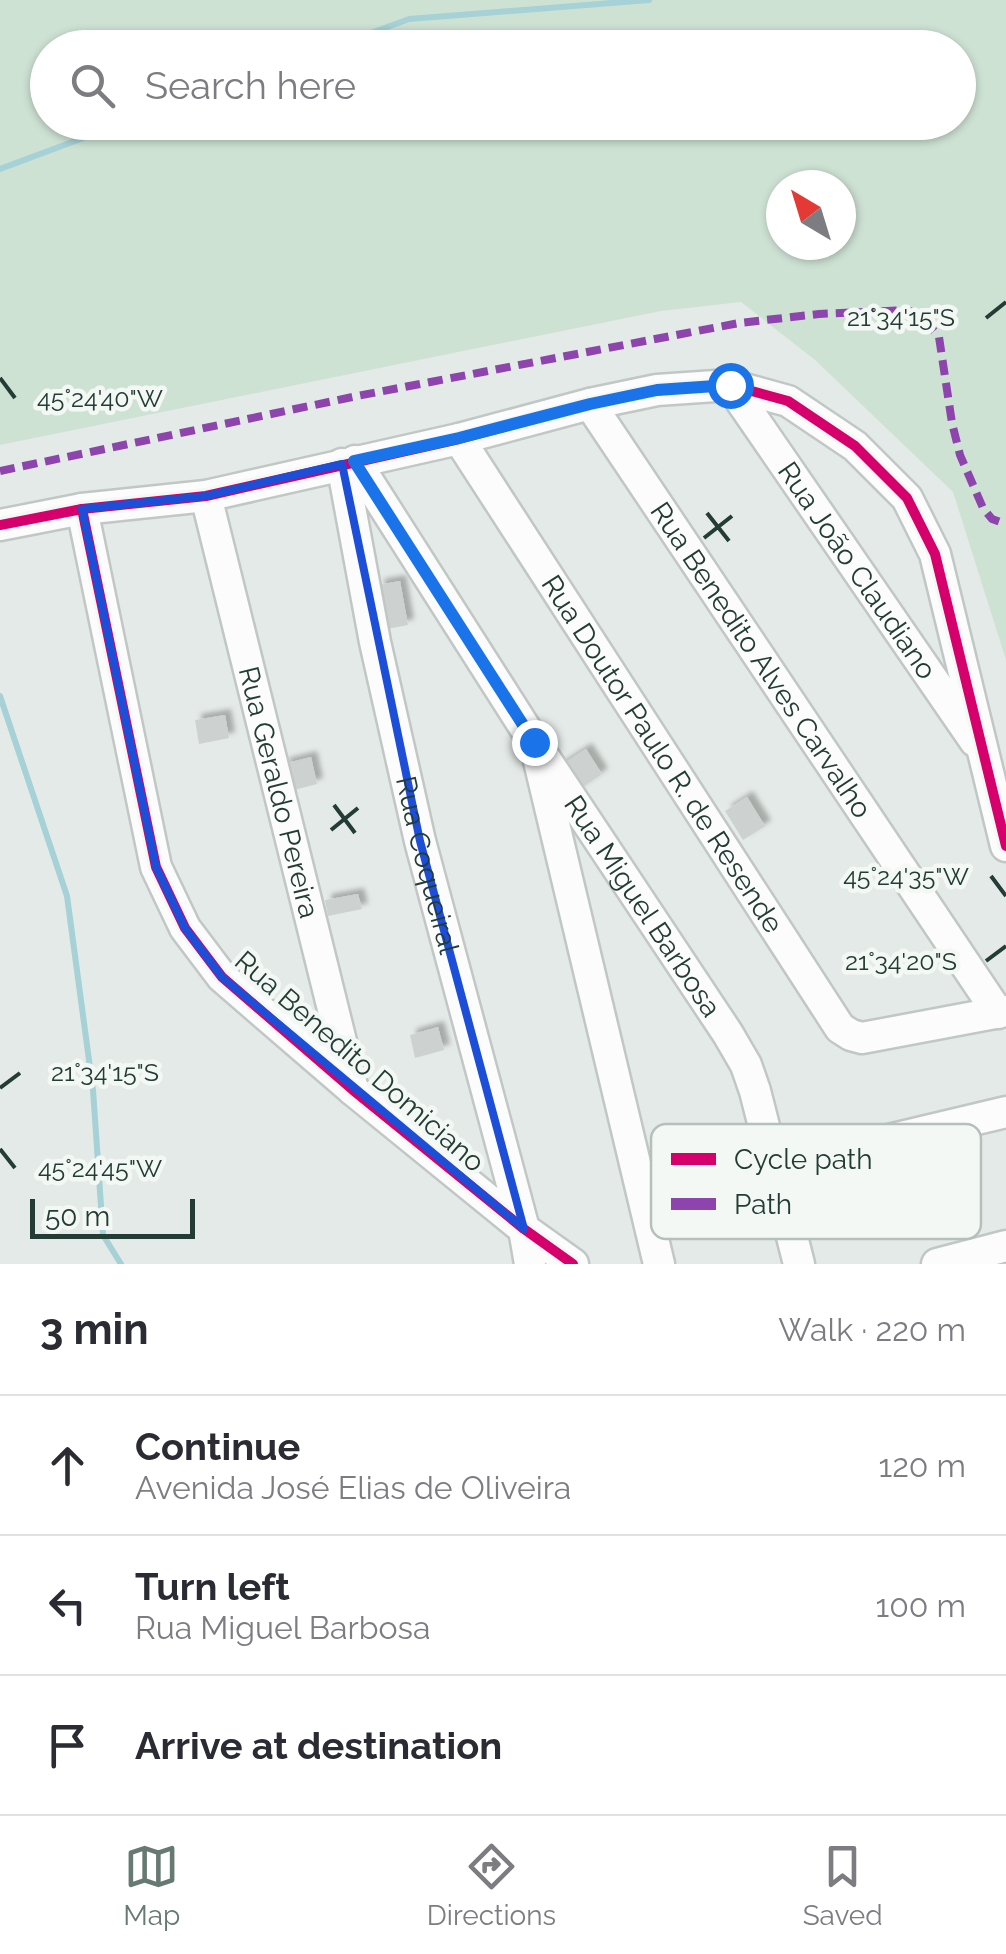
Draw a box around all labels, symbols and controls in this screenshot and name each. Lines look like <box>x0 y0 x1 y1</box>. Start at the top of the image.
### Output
search box <box>30 30 976 140</box>
icon: search <box>65 58 120 113</box>
text: Search here <box>145 63 356 108</box>
north arrow <box>766 170 856 260</box>
text: 21°34'15"S <box>847 302 955 332</box>
route start <box>708 363 754 409</box>
text: 45°24'40"W <box>37 383 163 413</box>
street label: Rua João Claudiano <box>771 456 943 685</box>
street label: Rua Benedito Alves Carvalho <box>644 496 879 824</box>
street label: Rua Doutor Paulo R. de Resende <box>535 569 790 939</box>
street label: Rua Geraldo Pereira <box>232 663 326 921</box>
route end <box>512 720 558 766</box>
street label: Rua Coqueiral <box>389 773 466 958</box>
street label: Rua Miguel Barbosa <box>557 789 728 1023</box>
text: 45°24'35"W <box>843 861 969 891</box>
street label: Rua Benedito Domiciano <box>228 944 491 1179</box>
text: 21°34'20"S <box>845 946 957 976</box>
text: 21°34'15"S <box>51 1057 159 1087</box>
legend <box>651 1124 981 1239</box>
text: Cycle path <box>734 1143 873 1176</box>
text: 45°24'45"W <box>38 1153 162 1183</box>
text: Path <box>734 1188 792 1221</box>
scale bar <box>30 1194 195 1238</box>
text: 50 m <box>45 1200 110 1233</box>
text: 3 min <box>40 1305 149 1354</box>
text: Walk · 220 m <box>778 1311 966 1348</box>
text: Continue <box>135 1424 300 1469</box>
icon: ahead <box>40 1438 95 1493</box>
text: 120 m <box>878 1447 966 1484</box>
text: Avenida José Elias de Oliveira <box>135 1469 571 1506</box>
text: Turn left <box>135 1564 290 1609</box>
icon: left <box>40 1578 95 1633</box>
text: 100 m <box>876 1587 966 1624</box>
text: Rua Miguel Barbosa <box>135 1609 430 1646</box>
icon: arrive <box>40 1718 95 1773</box>
text: Arrive at destination <box>135 1723 502 1768</box>
tab: Map <box>123 1839 180 1932</box>
tab: Directions <box>427 1839 556 1932</box>
tab: Saved <box>803 1839 883 1932</box>

